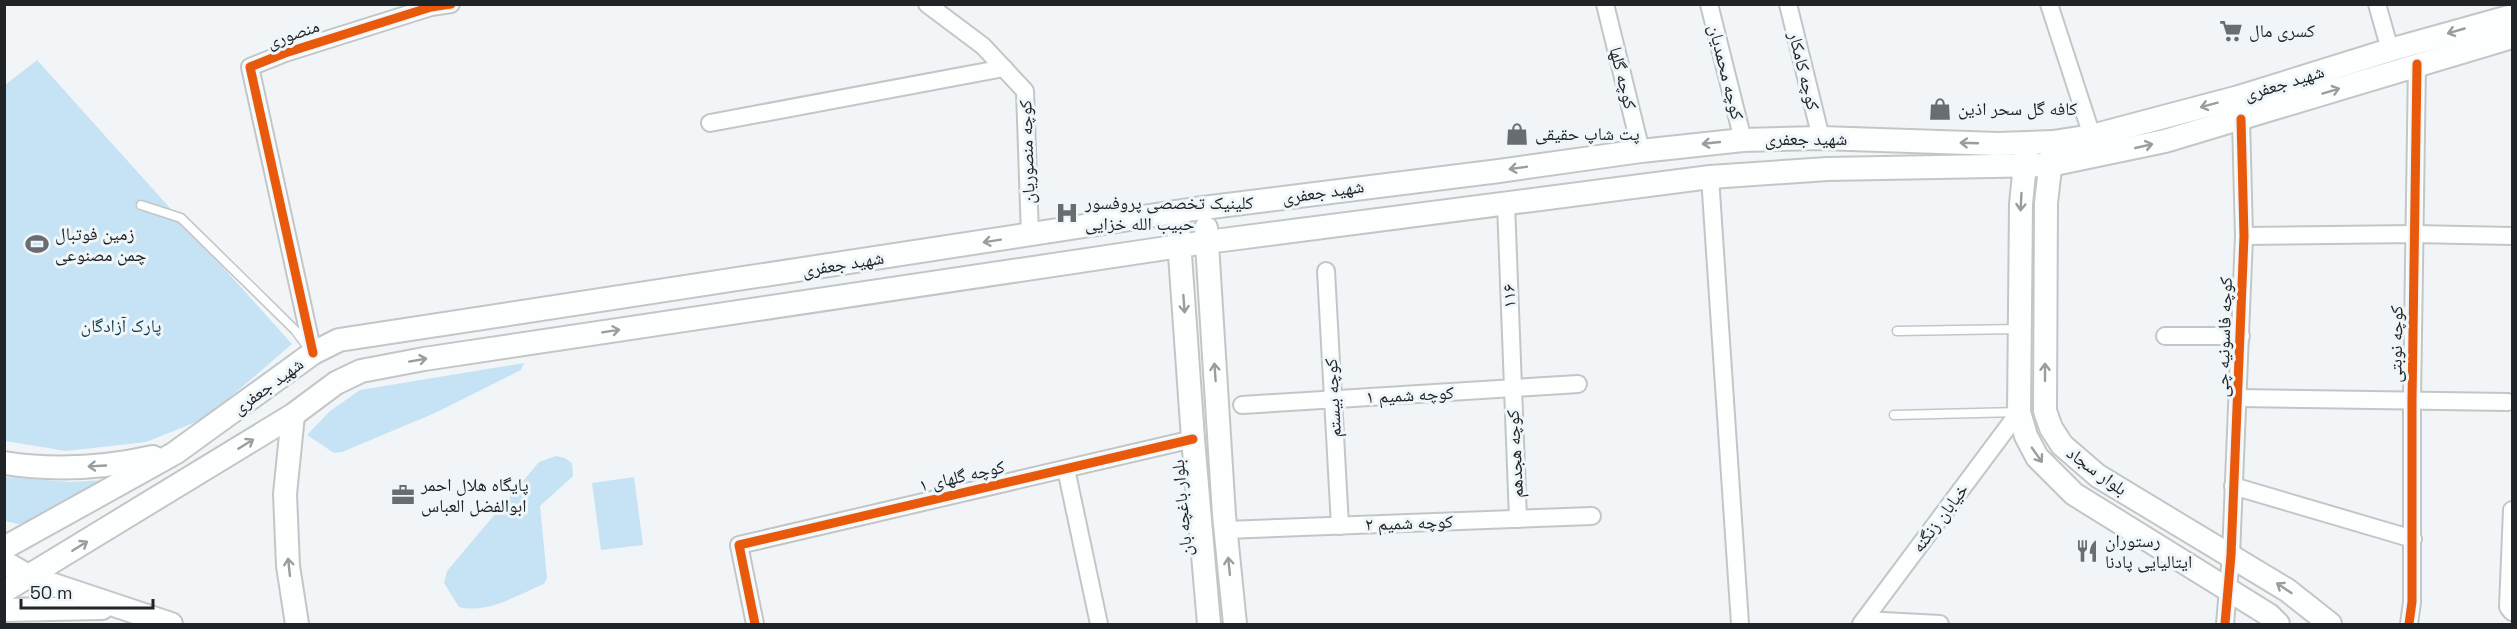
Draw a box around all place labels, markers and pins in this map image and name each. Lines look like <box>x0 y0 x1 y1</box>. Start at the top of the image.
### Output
supermarket icon: کسری مال <box>2218 18 2244 44</box>
place label: کسری مال <box>2249 19 2315 42</box>
shop icon: کافه گل سحر اذین <box>1927 96 1953 122</box>
place label: کافه گل سحر اذین <box>1958 97 2078 120</box>
shop icon: پت شاپ حقیقی <box>1504 121 1530 147</box>
place label: پت شاپ حقیقی <box>1535 122 1640 145</box>
place label: کلینیک تخصصی پروفسور حبیب الله خزایی <box>1084 191 1254 235</box>
hospital icon: کلینیک تخصصی پروفسور حبیب الله خزایی <box>1054 200 1080 226</box>
place label: زمین فوتبال چمن مصنوعی <box>55 222 146 266</box>
sports icon: زمین فوتبال چمن مصنوعی <box>24 231 50 257</box>
place label: پایگاه هلال احمر ابوالفضل العباس <box>420 473 529 517</box>
office icon: پایگاه هلال احمر ابوالفضل العباس <box>390 482 416 508</box>
place label: رستوران ایتالیایی پادنا <box>2105 529 2192 573</box>
restaurant icon: رستوران ایتالیایی پادنا <box>2074 538 2100 564</box>

